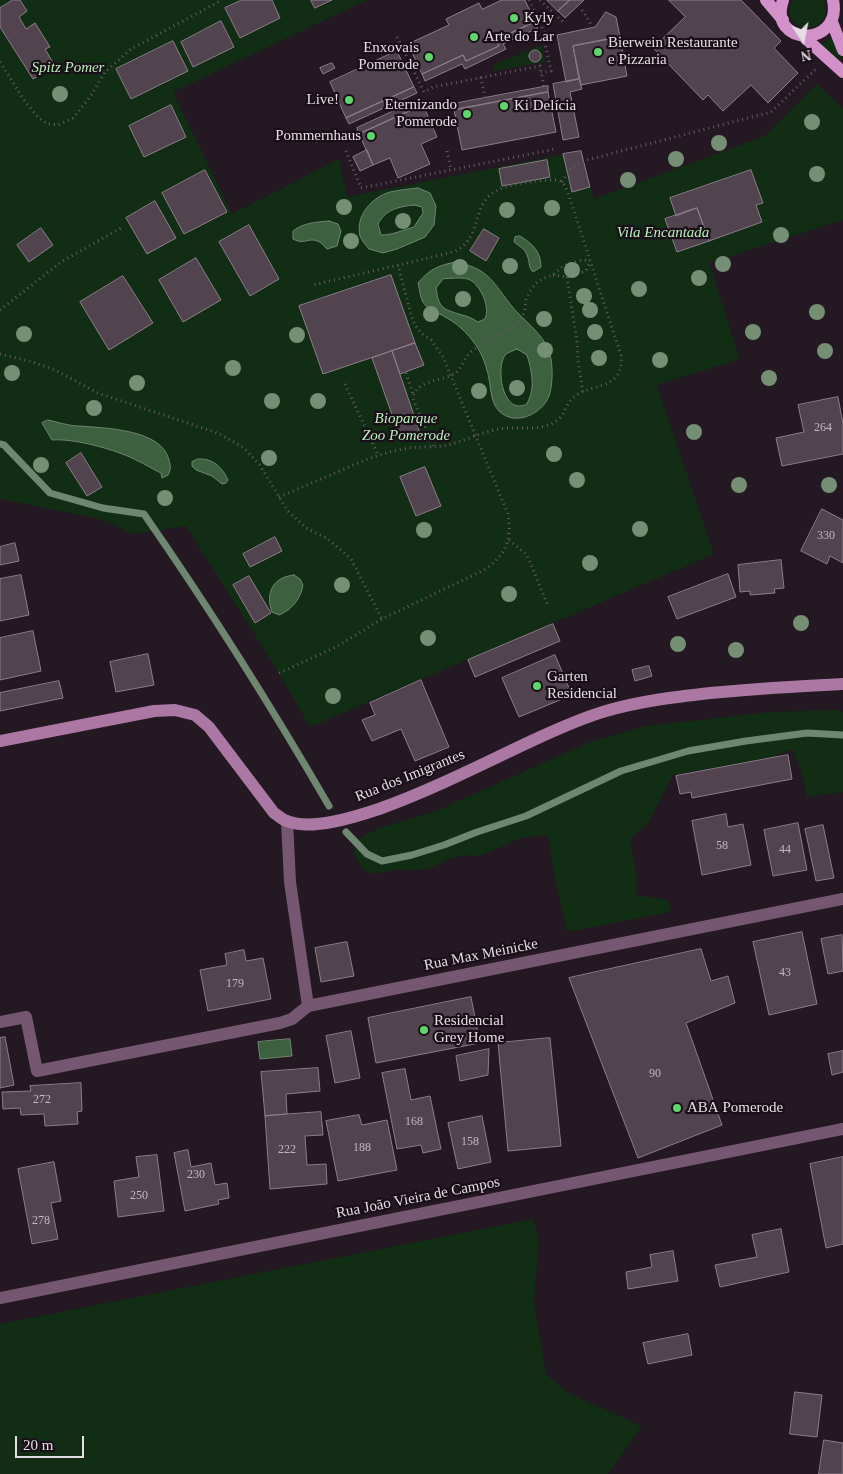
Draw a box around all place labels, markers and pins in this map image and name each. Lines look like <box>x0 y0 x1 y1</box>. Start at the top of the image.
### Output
place label: Kyly <box>524 9 554 27</box>
marker: Kyly <box>508 12 520 24</box>
place label: Arte do Lar <box>484 28 554 46</box>
marker: Arte do Lar <box>468 31 480 43</box>
place label: Bierwein Restaurante e Pizzaria <box>608 34 738 69</box>
place label: Enxovais Pomerode <box>358 39 419 74</box>
marker: Bierwein Restaurante e Pizzaria <box>592 46 604 58</box>
marker: Enxovais Pomerode <box>423 51 435 63</box>
place label: Live! <box>307 91 339 109</box>
marker: Live! <box>343 94 355 106</box>
place label: Eternizando Pomerode <box>385 96 457 131</box>
place label: Ki Delícia <box>514 97 576 115</box>
marker: Ki Delícia <box>498 100 510 112</box>
marker: Eternizando Pomerode <box>461 108 473 120</box>
place label: Pommernhaus <box>275 127 361 145</box>
marker: Pommernhaus <box>365 130 377 142</box>
place label: Garten Residencial <box>547 668 617 703</box>
marker: Garten Residencial <box>531 680 543 692</box>
place label: Residencial Grey Home <box>434 1012 504 1047</box>
marker: Residencial Grey Home <box>418 1024 430 1036</box>
place label: ABA Pomerode <box>687 1099 783 1117</box>
marker: ABA Pomerode <box>671 1102 683 1114</box>

